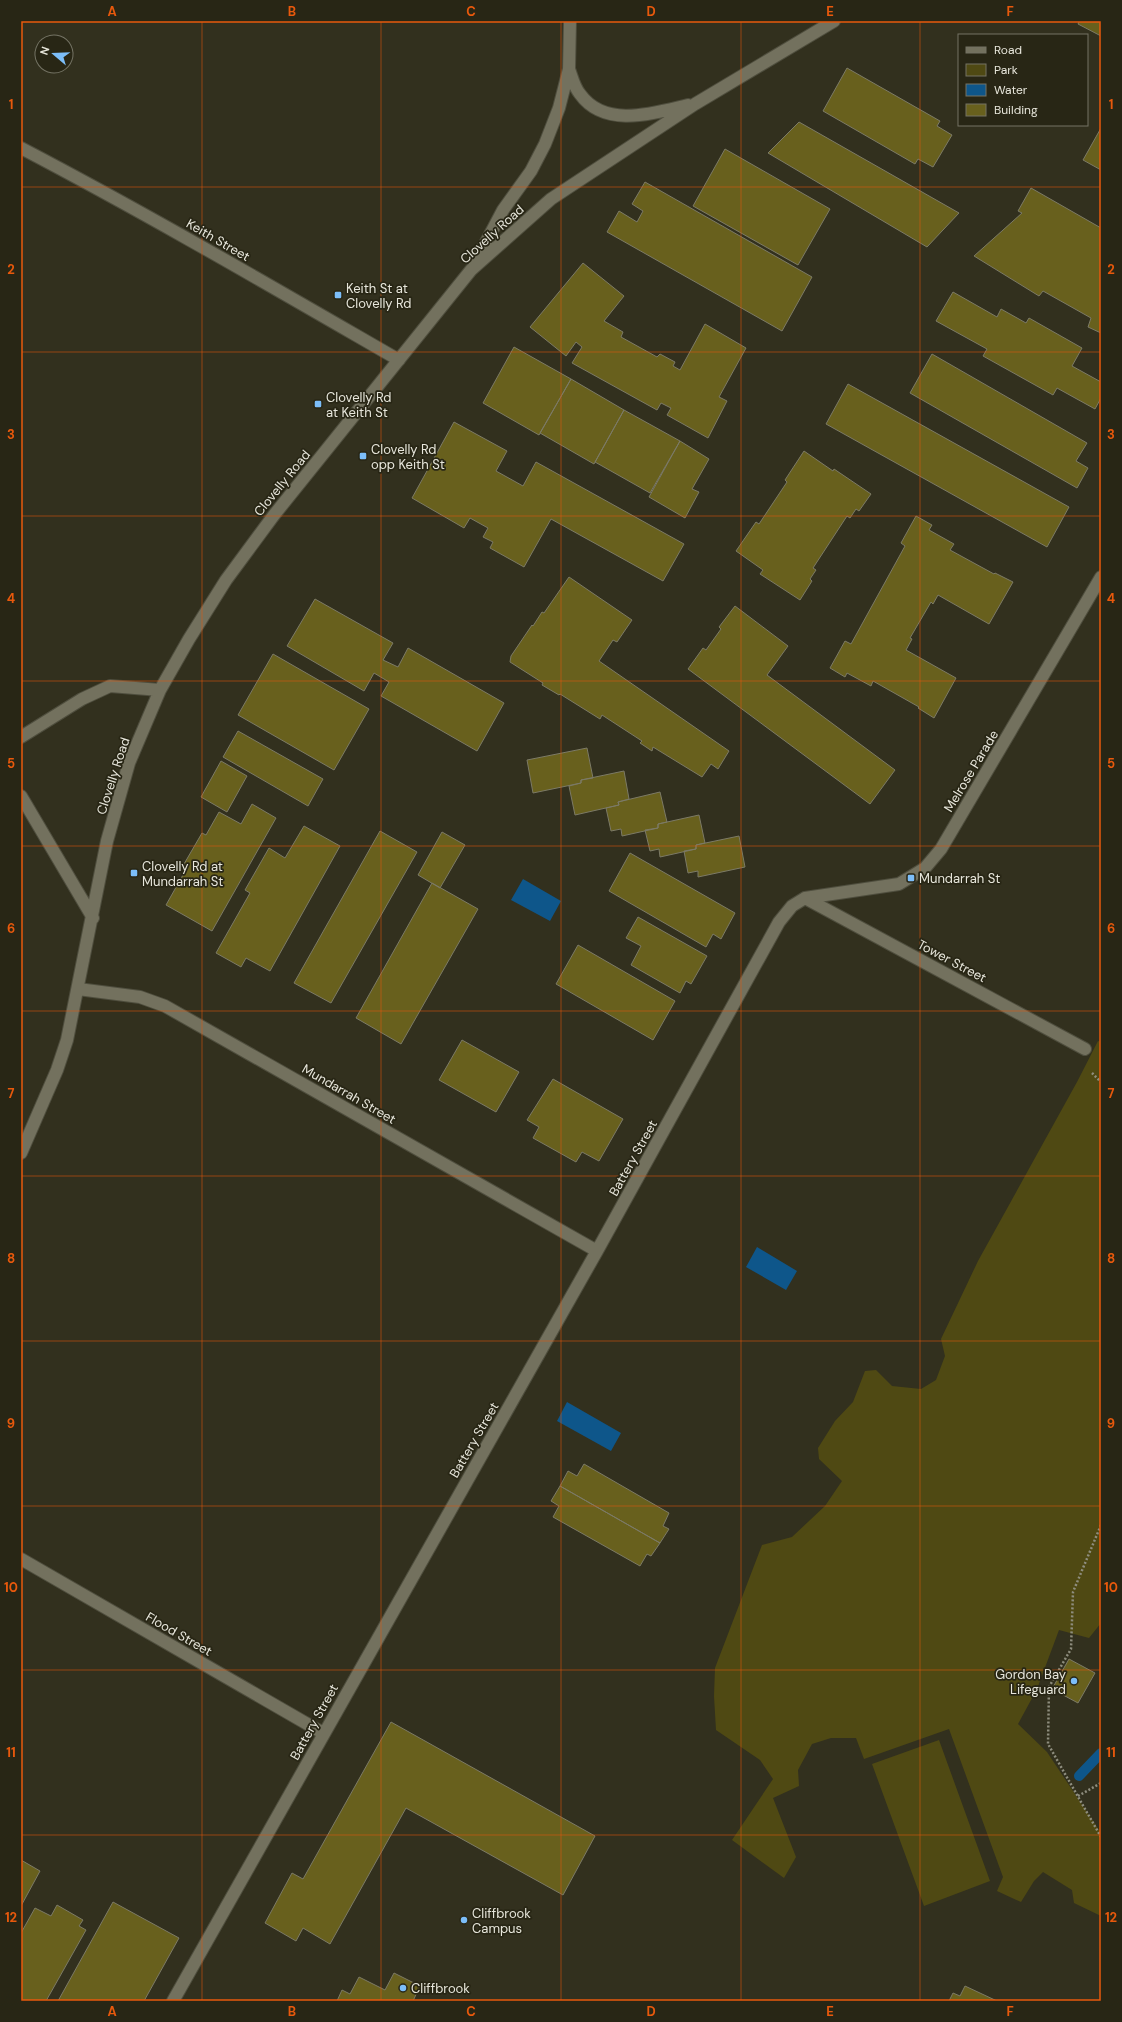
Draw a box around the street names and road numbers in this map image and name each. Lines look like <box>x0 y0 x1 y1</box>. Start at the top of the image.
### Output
street label: Clovelly Road <box>456 201 528 267</box>
street label: Keith Street <box>183 215 253 265</box>
street label: Clovelly Road <box>250 446 314 520</box>
street label: Melrose Parade <box>940 727 1002 815</box>
street label: Clovelly Road <box>93 735 133 817</box>
street label: Tower Street <box>915 936 989 986</box>
street label: Mundarrah Street <box>299 1060 399 1128</box>
street label: Battery Street <box>605 1117 661 1199</box>
street label: Battery Street <box>446 1399 502 1481</box>
street label: Flood Street <box>143 1608 215 1660</box>
street label: Battery Street <box>286 1681 342 1763</box>

